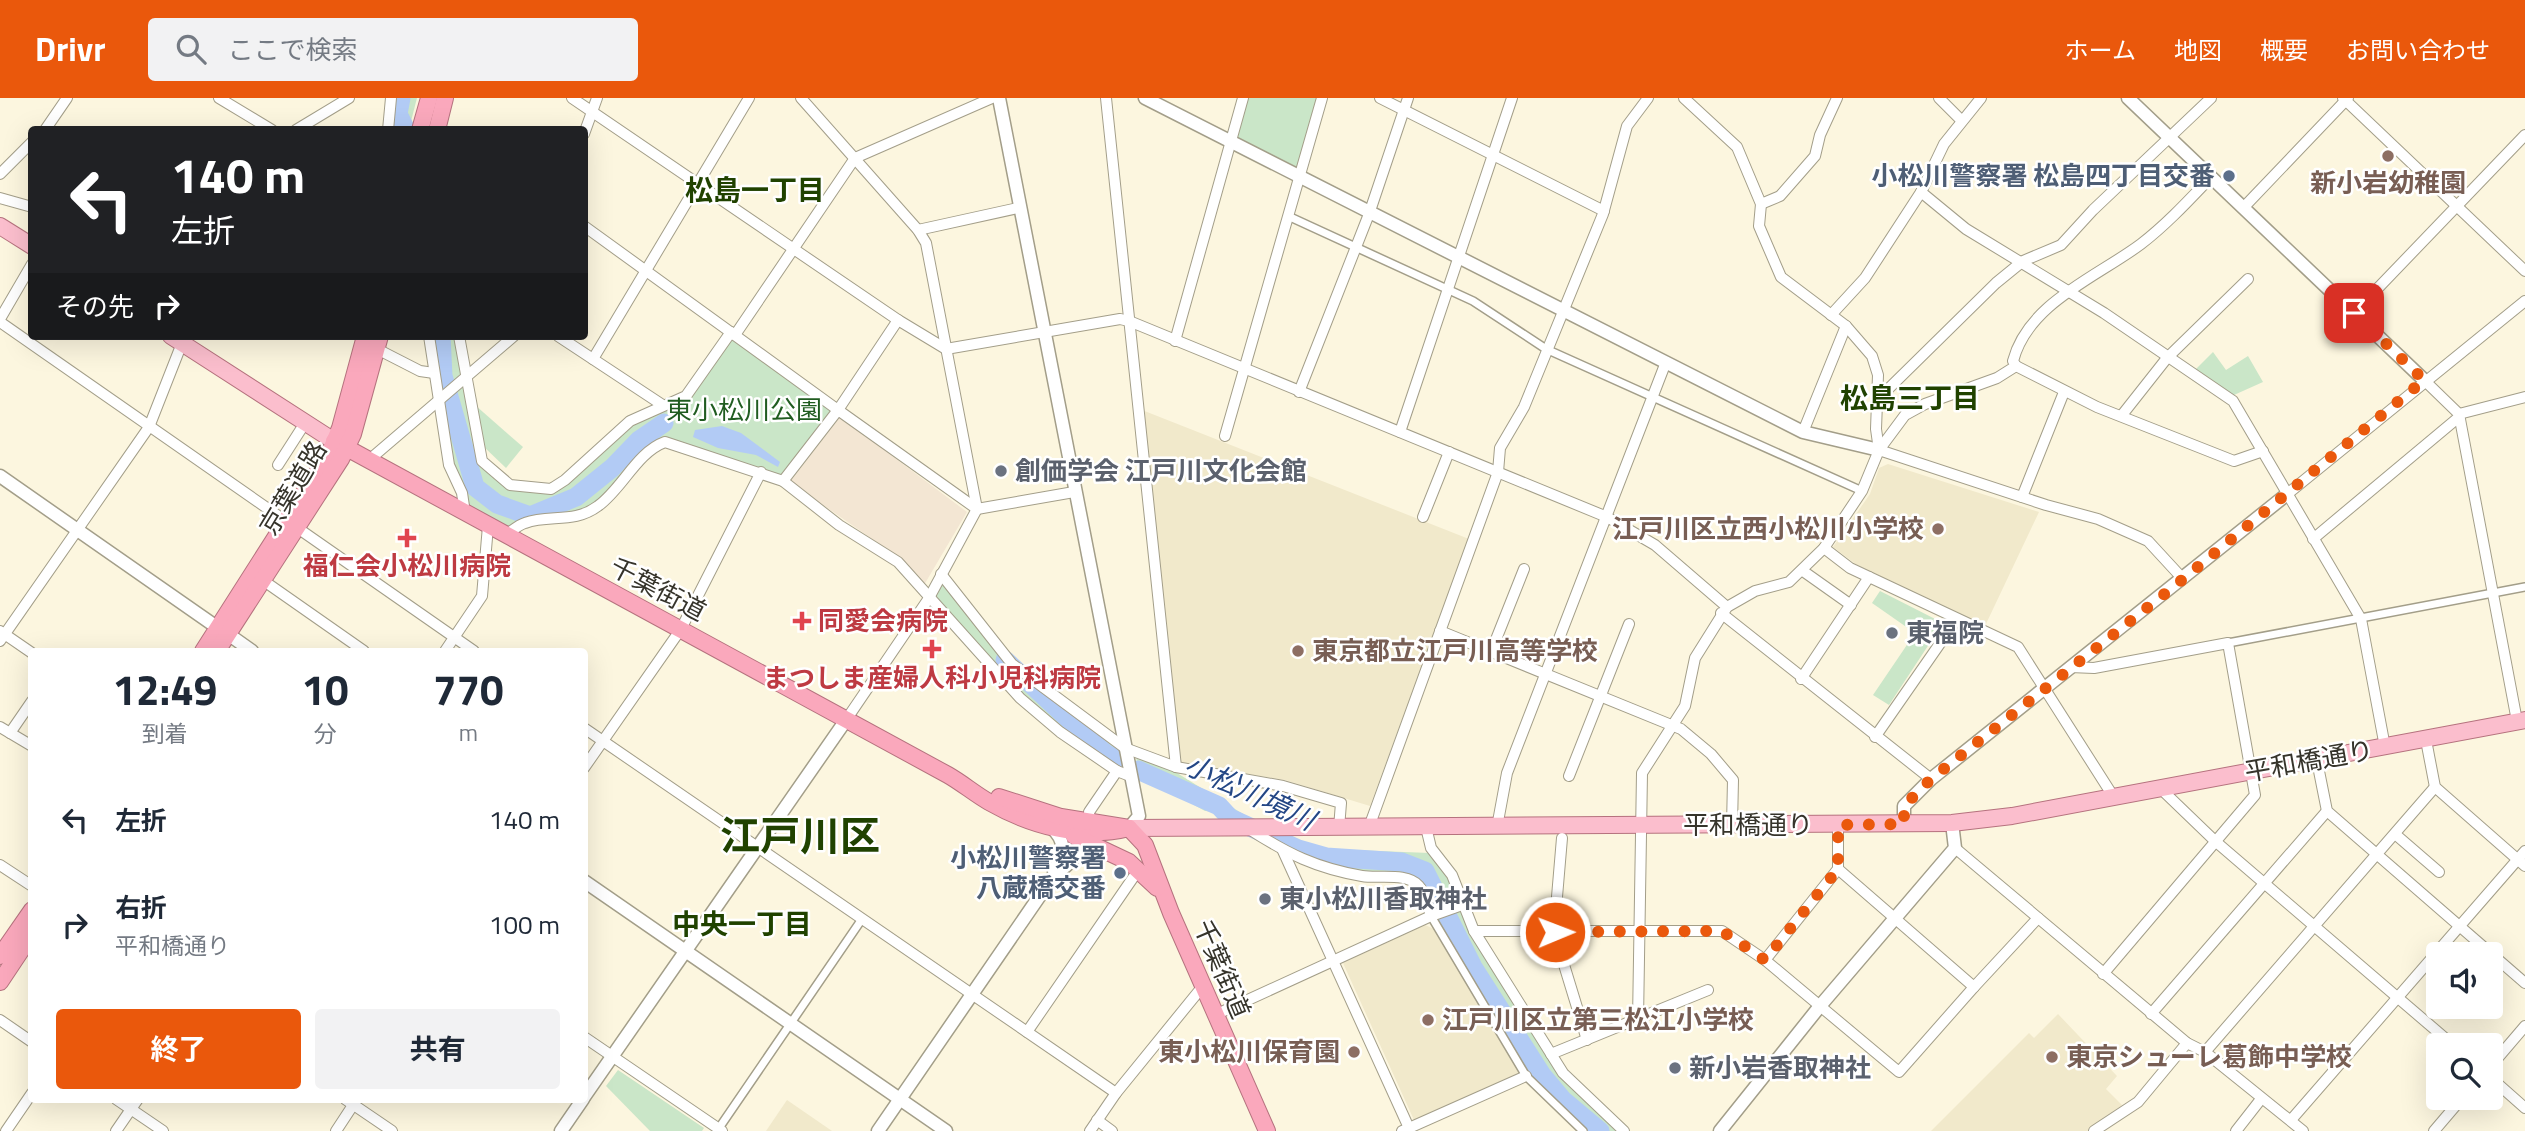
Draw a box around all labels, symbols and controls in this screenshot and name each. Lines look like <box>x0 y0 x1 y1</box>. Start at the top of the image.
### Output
search box <box>148 18 638 81</box>
text: Drivr <box>35 24 106 74</box>
icon: search <box>172 30 210 68</box>
text: ここで検索 <box>228 30 358 69</box>
text: ホーム <box>2065 32 2136 68</box>
text: 地図 <box>2174 32 2222 68</box>
text: 概要 <box>2260 32 2308 68</box>
text: お問い合わせ <box>2346 32 2490 68</box>
text: 140 m <box>171 137 305 212</box>
marker: 新小岩幼稚園 <box>2380 148 2396 164</box>
icon: left <box>56 154 147 245</box>
place label: 小松川警察署 松島四丁目交番 <box>1871 156 2215 195</box>
place label: 新小岩幼稚園 <box>2310 163 2466 202</box>
district label: 松島一丁目 <box>685 168 825 211</box>
marker: 小松川警察署 松島四丁目交番 <box>2221 168 2237 184</box>
text: 左折 <box>171 206 235 254</box>
pin <box>2324 283 2384 343</box>
text: その先 <box>56 287 134 326</box>
icon: right <box>148 287 186 325</box>
icon: arrive <box>2335 294 2373 332</box>
district label: 松島三丁目 <box>1840 376 1980 419</box>
park label: 東小松川公園 <box>666 390 822 429</box>
street label: 京葉道路 <box>249 433 336 542</box>
place label: 創価学会 江戸川文化会館 <box>1015 451 1307 490</box>
marker: 創価学会 江戸川文化会館 <box>993 463 1009 479</box>
place label: 江戸川区立西小松川小学校 <box>1612 509 1924 548</box>
marker: 江戸川区立西小松川小学校 <box>1930 521 1946 537</box>
marker: 福仁会小松川病院 <box>397 528 417 548</box>
place label: 福仁会小松川病院 <box>303 546 511 585</box>
street label: 千葉街道 <box>603 547 713 630</box>
place label: 同愛会病院 <box>818 601 948 640</box>
marker: 同愛会病院 <box>792 611 812 631</box>
place label: 東福院 <box>1906 613 1984 652</box>
marker: 東福院 <box>1884 625 1900 641</box>
place label: 東京都立江戸川高等学校 <box>1312 631 1598 670</box>
marker: まつしま産婦人科小児科病院 <box>922 639 942 659</box>
marker: 東京都立江戸川高等学校 <box>1290 643 1306 659</box>
text: 12:49 <box>112 657 217 721</box>
text: 10 <box>302 657 349 721</box>
text: 770 <box>433 657 504 721</box>
place label: まつしま産婦人科小児科病院 <box>763 658 1101 697</box>
text: m <box>459 715 478 750</box>
text: 到着 <box>142 716 188 751</box>
text: 分 <box>314 716 337 751</box>
street label: 平和橋通り <box>2242 730 2376 791</box>
water label: 小松川境川 <box>1178 742 1325 842</box>
text: 140 m <box>489 800 560 839</box>
icon: left <box>56 801 94 839</box>
text: 左折 <box>115 801 167 840</box>
district label: 江戸川区 <box>720 805 880 866</box>
street label: 平和橋通り <box>1683 805 1813 844</box>
place label: 小松川警察署 八蔵橋交番 <box>950 838 1106 907</box>
marker: 小松川警察署 八蔵橋交番 <box>1112 865 1128 881</box>
place label: 東小松川香取神社 <box>1279 879 1487 918</box>
text: 右折 <box>115 888 167 927</box>
marker: 東小松川香取神社 <box>1257 891 1273 907</box>
position arrow <box>1518 895 1592 969</box>
district label: 中央一丁目 <box>672 902 812 945</box>
text: 100 m <box>489 905 560 944</box>
icon: right <box>56 906 94 944</box>
street label: 千葉街道 <box>1184 913 1261 1024</box>
text: 平和橋通り <box>115 928 230 963</box>
map controls <box>2426 942 2503 1110</box>
button: sound <box>2426 942 2503 1019</box>
place label: 江戸川区立第三松江小学校 <box>1442 1000 1754 1039</box>
button: 終了 <box>56 1009 301 1089</box>
button: 共有 <box>315 1009 560 1089</box>
marker: 江戸川区立第三松江小学校 <box>1420 1012 1436 1028</box>
place label: 東小松川保育園 <box>1158 1032 1340 1071</box>
button: search <box>2426 1033 2503 1110</box>
place label: 東京シューレ葛飾中学校 <box>2066 1037 2352 1076</box>
marker: 東小松川保育園 <box>1346 1044 1362 1060</box>
place label: 新小岩香取神社 <box>1689 1048 1871 1087</box>
marker: 東京シューレ葛飾中学校 <box>2044 1049 2060 1065</box>
marker: 新小岩香取神社 <box>1667 1060 1683 1076</box>

